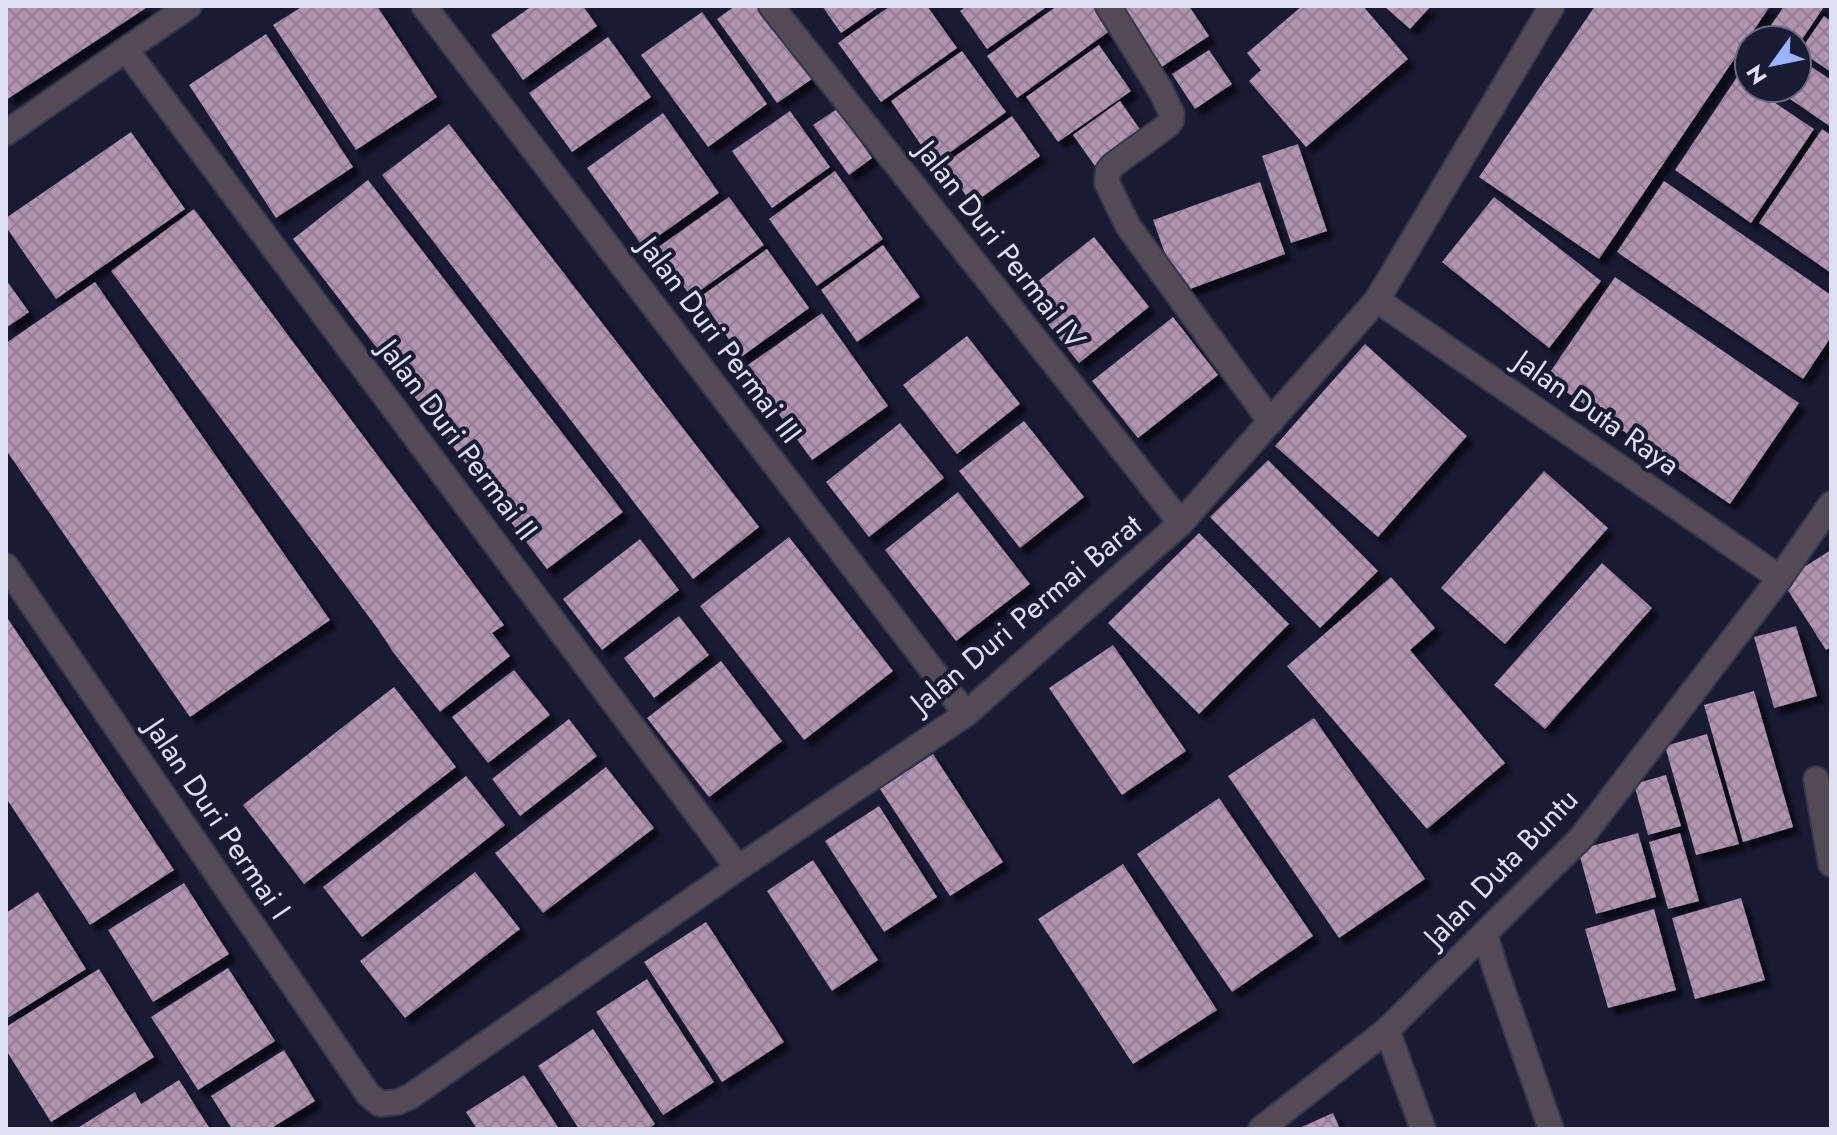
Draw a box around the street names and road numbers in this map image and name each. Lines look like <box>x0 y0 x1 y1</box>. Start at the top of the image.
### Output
street label: Jalan Duri Permai IV <box>904 128 1097 358</box>
street label: Jalan Duri Permai III <box>626 224 812 452</box>
street label: Jalan Duri Permai II <box>366 327 548 549</box>
street label: Jalan Duta Raya <box>1503 337 1689 486</box>
street label: Jalan Duri Permai Barat <box>898 503 1151 726</box>
street label: Jalan Duri Permai I <box>133 706 302 928</box>
street label: Jalan Duta Buntu <box>1411 779 1588 959</box>

